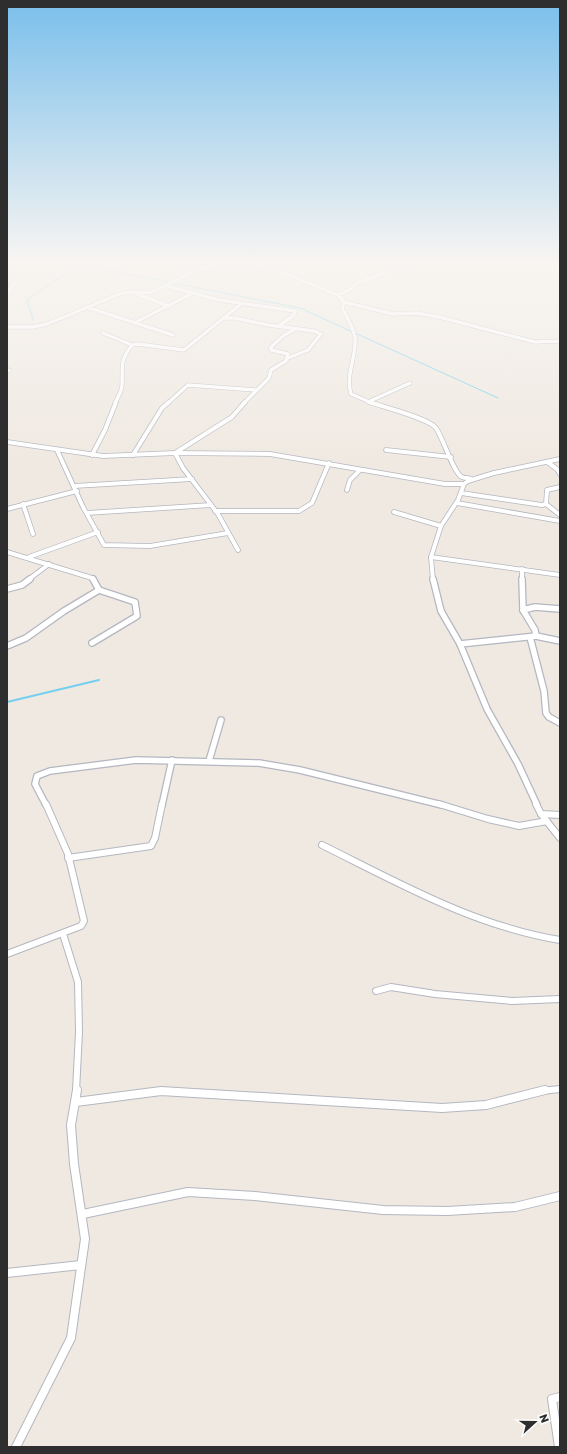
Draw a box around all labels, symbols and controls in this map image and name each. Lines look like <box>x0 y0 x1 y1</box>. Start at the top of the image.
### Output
north arrow <box>515 1402 555 1442</box>
text: N <box>537 1412 552 1424</box>

